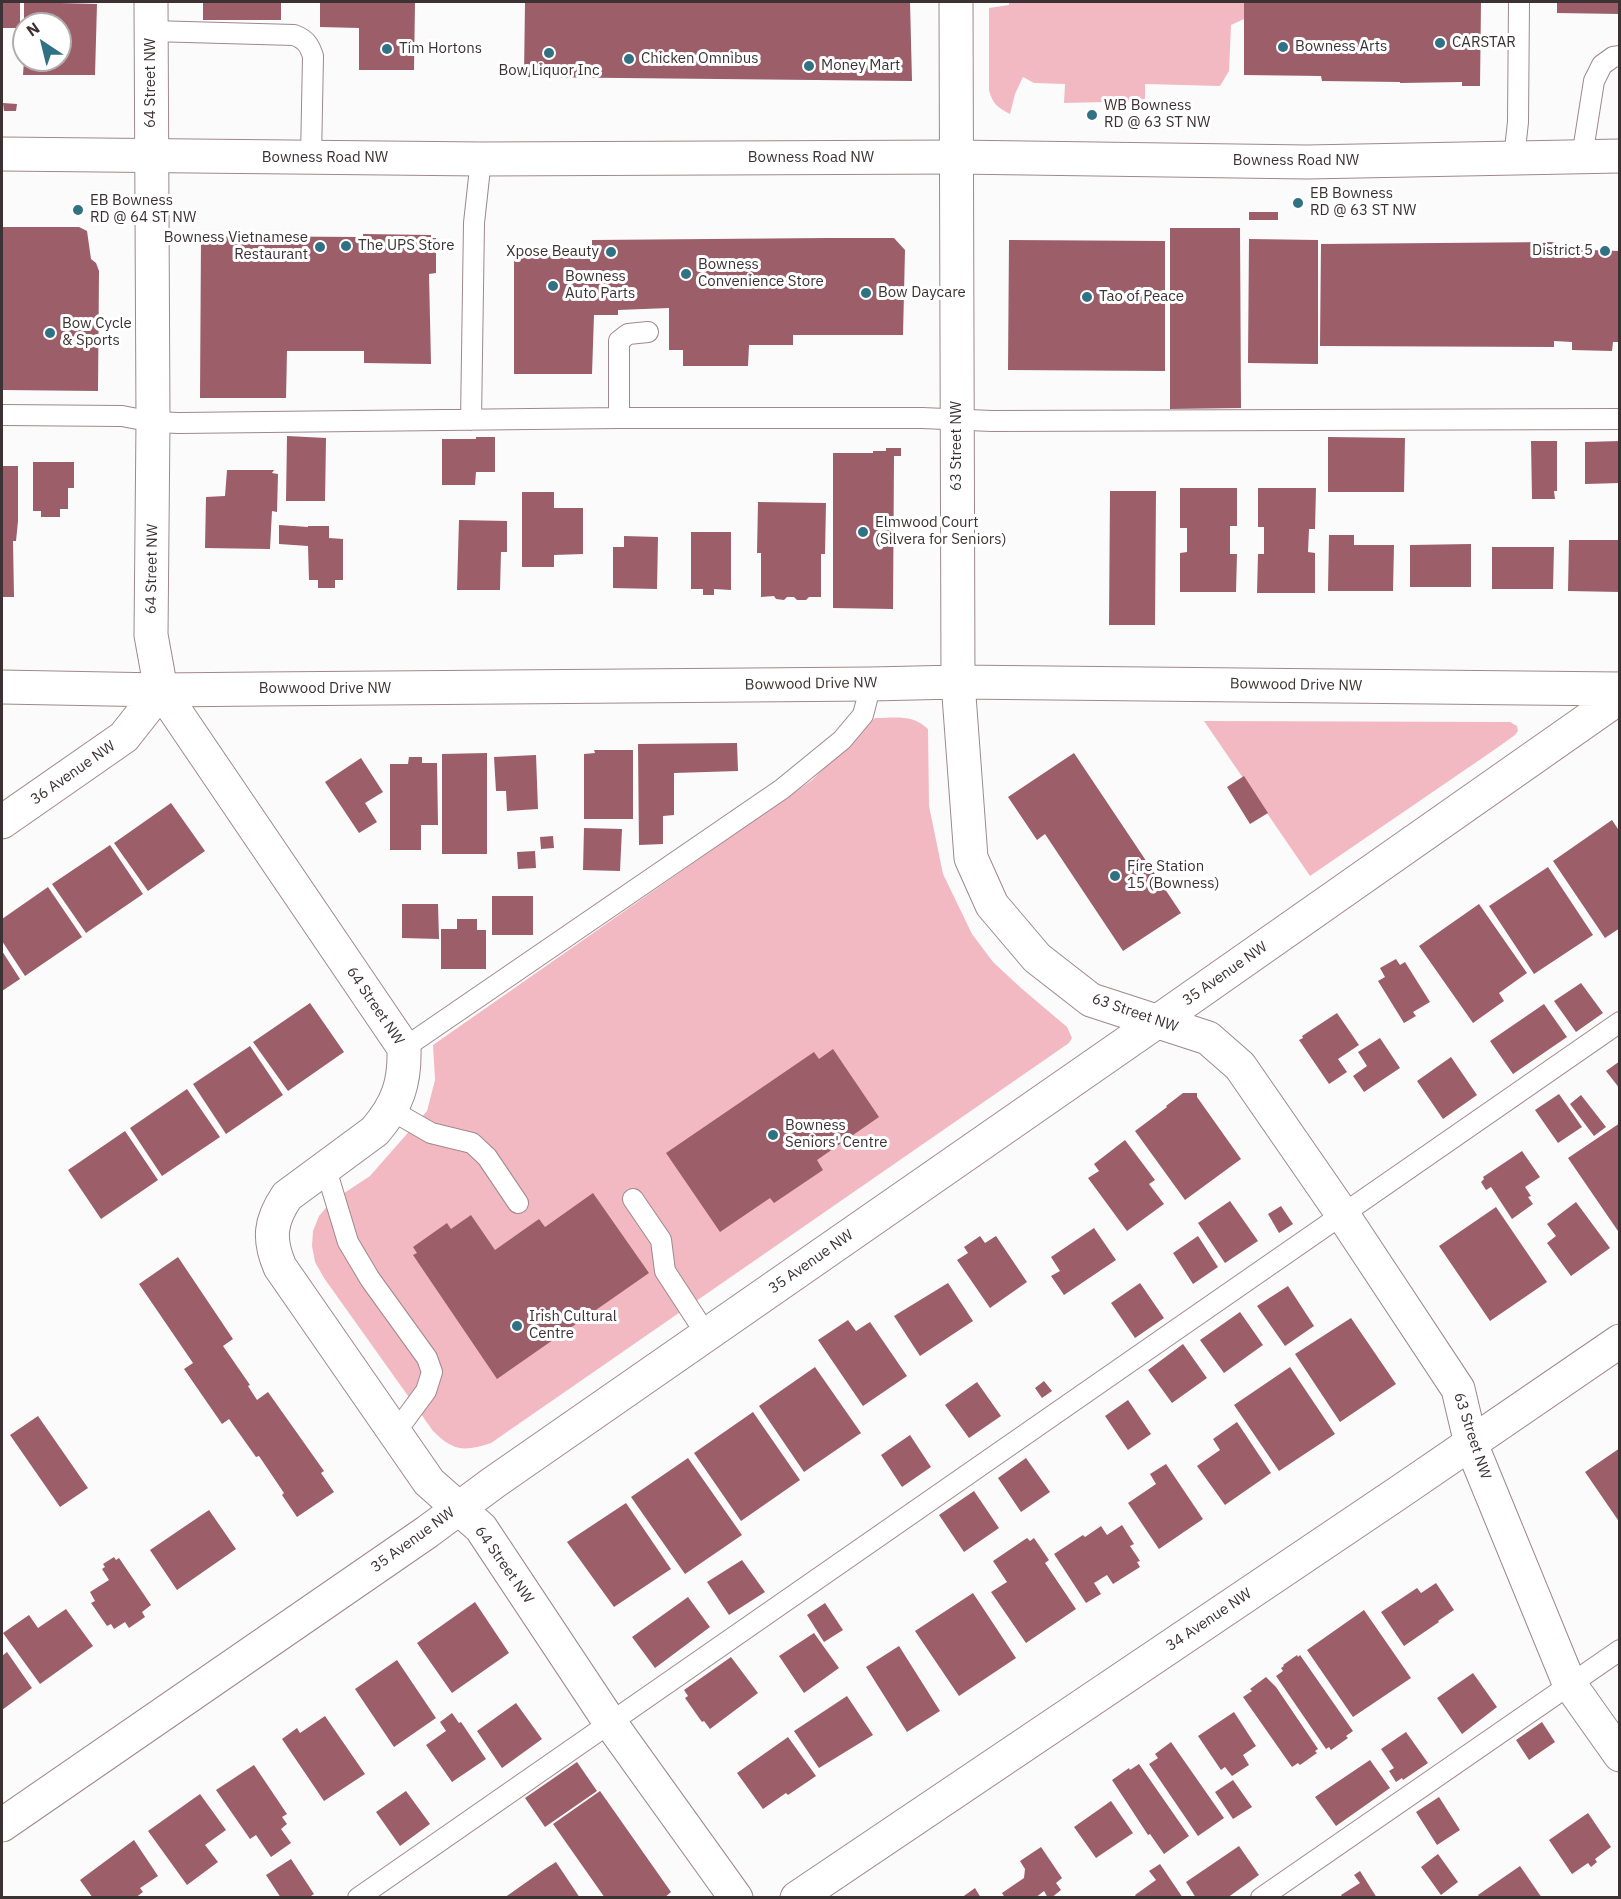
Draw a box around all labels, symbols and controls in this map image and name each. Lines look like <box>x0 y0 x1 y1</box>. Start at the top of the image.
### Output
north arrow <box>12 12 72 72</box>
text: N <box>22 17 43 40</box>
place label: CARSTAR <box>1452 34 1516 52</box>
marker: CARSTAR <box>1433 36 1447 50</box>
street label: 64 Street NW <box>142 38 160 128</box>
place label: Bowness Arts <box>1295 38 1387 56</box>
place label: Tim Hortons <box>399 40 482 58</box>
marker: Bowness Arts <box>1276 40 1290 54</box>
marker: Tim Hortons <box>380 42 394 56</box>
marker: Bow Liquor Inc <box>542 46 556 60</box>
place label: Chicken Omnibus <box>641 50 759 68</box>
marker: Chicken Omnibus <box>622 52 636 66</box>
place label: Money Mart <box>821 57 900 75</box>
marker: Money Mart <box>802 59 816 73</box>
place label: Bow Liquor Inc <box>498 62 600 80</box>
place label: WB Bowness RD @ 63 ST NW <box>1104 97 1210 132</box>
marker: WB Bowness RD @ 63 ST NW <box>1085 108 1099 122</box>
street label: Bowness Road NW <box>262 149 388 167</box>
street label: Bowness Road NW <box>748 149 874 167</box>
street label: Bowness Road NW <box>1233 152 1359 170</box>
place label: EB Bowness RD @ 63 ST NW <box>1310 185 1416 220</box>
place label: EB Bowness RD @ 64 ST NW <box>90 192 196 227</box>
marker: EB Bowness RD @ 63 ST NW <box>1291 196 1305 210</box>
marker: EB Bowness RD @ 64 ST NW <box>71 203 85 217</box>
place label: Bowness Vietnamese Restaurant <box>164 229 308 264</box>
place label: The UPS Store <box>358 237 454 255</box>
marker: The UPS Store <box>339 239 353 253</box>
marker: Bowness Vietnamese Restaurant <box>313 240 327 254</box>
place label: District 5 <box>1532 242 1593 260</box>
place label: Xpose Beauty <box>506 243 599 261</box>
marker: District 5 <box>1598 244 1612 258</box>
marker: Xpose Beauty <box>604 245 618 259</box>
place label: Bowness Convenience Store <box>698 256 824 291</box>
marker: Bowness Convenience Store <box>679 267 693 281</box>
place label: Bowness Auto Parts <box>565 268 635 303</box>
marker: Bowness Auto Parts <box>546 279 560 293</box>
place label: Bow Daycare <box>878 284 966 302</box>
marker: Bow Daycare <box>859 286 873 300</box>
place label: Tao of Peace <box>1099 288 1184 306</box>
marker: Tao of Peace <box>1080 290 1094 304</box>
place label: Bow Cycle & Sports <box>62 315 132 350</box>
marker: Bow Cycle & Sports <box>43 326 57 340</box>
street label: 63 Street NW <box>948 401 966 491</box>
place label: Elmwood Court (Silvera for Seniors) <box>875 514 1007 549</box>
street label: 64 Street NW <box>142 524 162 614</box>
marker: Elmwood Court (Silvera for Seniors) <box>856 525 870 539</box>
street label: Bowwood Drive NW <box>745 674 877 694</box>
street label: Bowwood Drive NW <box>1230 675 1362 695</box>
street label: Bowwood Drive NW <box>259 680 391 698</box>
street label: 36 Avenue NW <box>27 737 119 809</box>
place label: Fire Station 15 (Bowness) <box>1127 858 1220 893</box>
marker: Fire Station 15 (Bowness) <box>1108 869 1122 883</box>
street label: 35 Avenue NW <box>1179 938 1271 1010</box>
street label: 64 Street NW <box>342 964 408 1048</box>
street label: 63 Street NW <box>1089 990 1181 1036</box>
place label: Bowness Seniors' Centre <box>785 1117 887 1152</box>
marker: Bowness Seniors' Centre <box>766 1128 780 1142</box>
street label: 35 Avenue NW <box>765 1226 857 1298</box>
place label: Irish Cultural Centre <box>529 1308 617 1343</box>
marker: Irish Cultural Centre <box>510 1319 524 1333</box>
street label: 63 Street NW <box>1450 1390 1494 1482</box>
street label: 35 Avenue NW <box>368 1504 458 1576</box>
street label: 64 Street NW <box>471 1523 537 1607</box>
street label: 34 Avenue NW <box>1163 1585 1255 1655</box>

